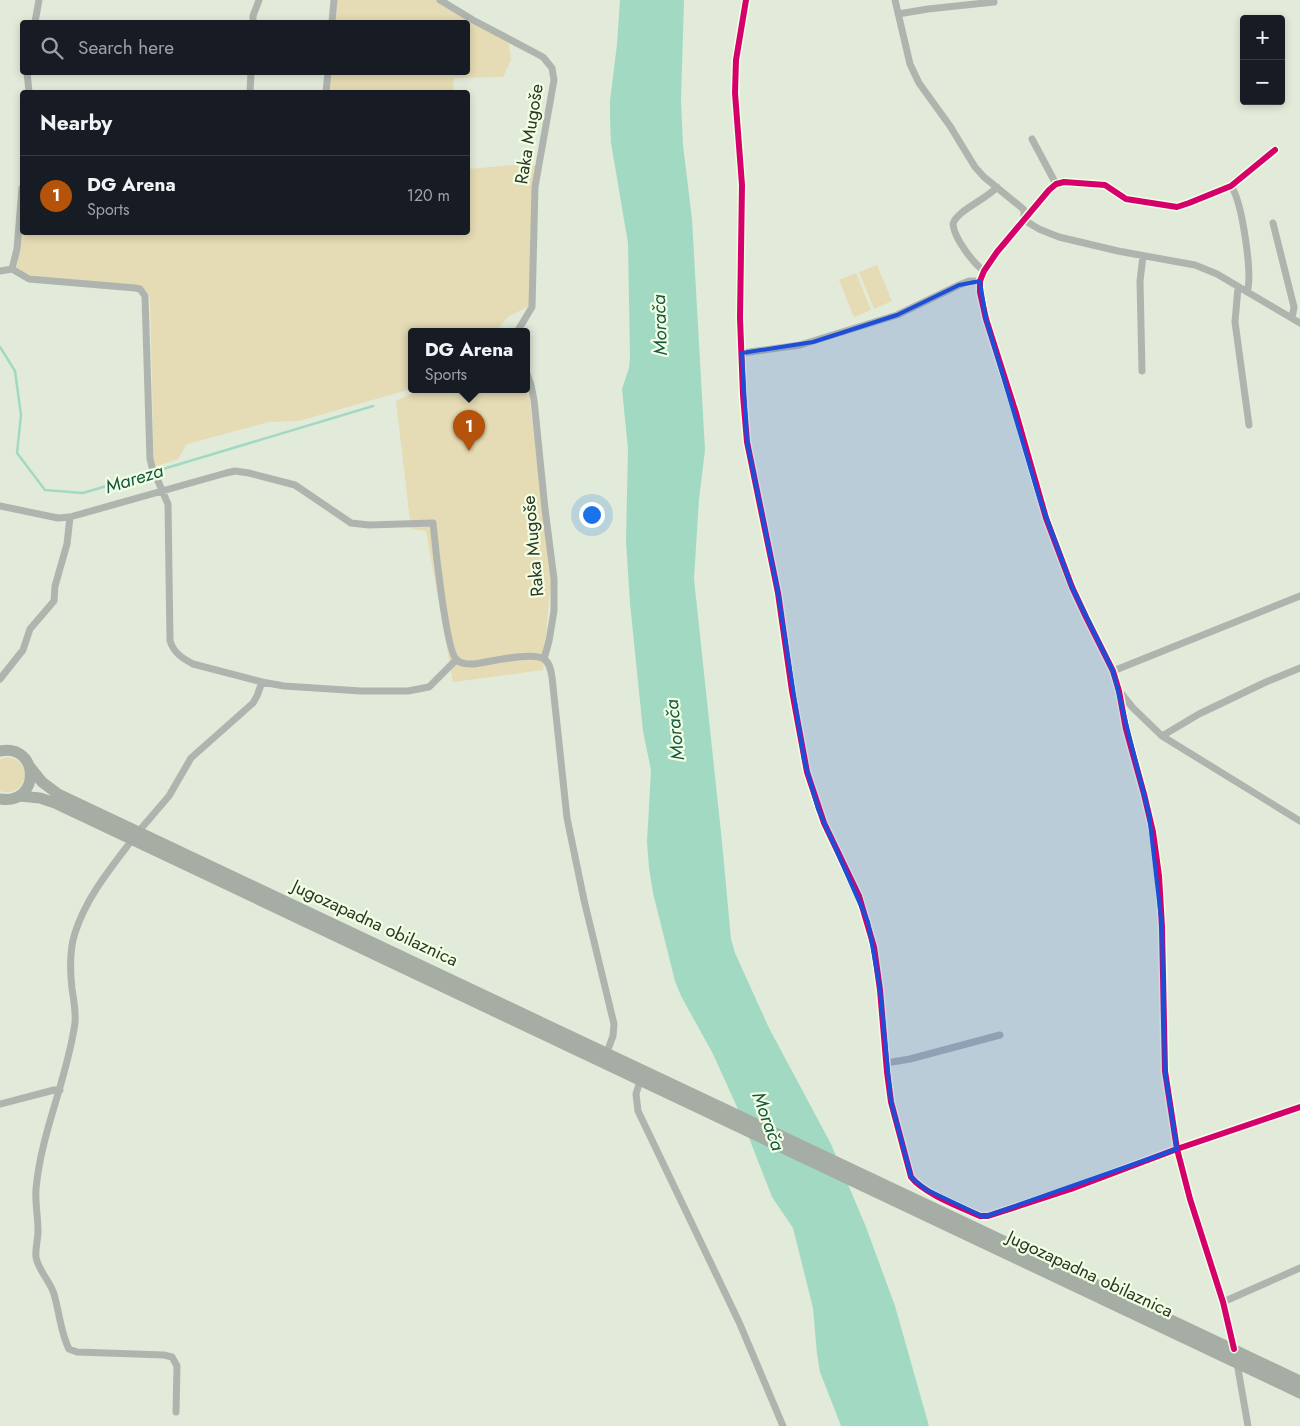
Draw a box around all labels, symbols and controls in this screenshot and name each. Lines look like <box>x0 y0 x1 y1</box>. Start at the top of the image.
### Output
map controls <box>1240 15 1285 105</box>
button: + <box>1240 15 1285 60</box>
search box <box>20 20 470 75</box>
icon: search <box>38 34 66 62</box>
text: Search here <box>78 34 174 61</box>
button: − <box>1240 60 1285 105</box>
street label: Raka Mugoše <box>508 82 550 186</box>
text: Nearby <box>40 108 112 138</box>
text: DG Arena <box>87 171 176 198</box>
text: 1 <box>52 184 60 207</box>
text: 120 m <box>407 184 450 207</box>
text: Sports <box>87 198 129 221</box>
water label: Morača <box>645 293 674 356</box>
popup <box>408 328 530 393</box>
text: DG Arena <box>425 336 513 363</box>
text: Sports <box>425 363 467 386</box>
pin: 1 <box>453 410 485 451</box>
water label: Mareza <box>102 457 167 500</box>
street label: Raka Mugoše <box>516 494 550 598</box>
your location <box>579 502 605 528</box>
water label: Morača <box>658 698 691 762</box>
street label: Jugozapadna obilaznica <box>286 872 462 973</box>
water label: Morača <box>745 1088 792 1155</box>
street label: Jugozapadna obilaznica <box>1001 1223 1177 1324</box>

